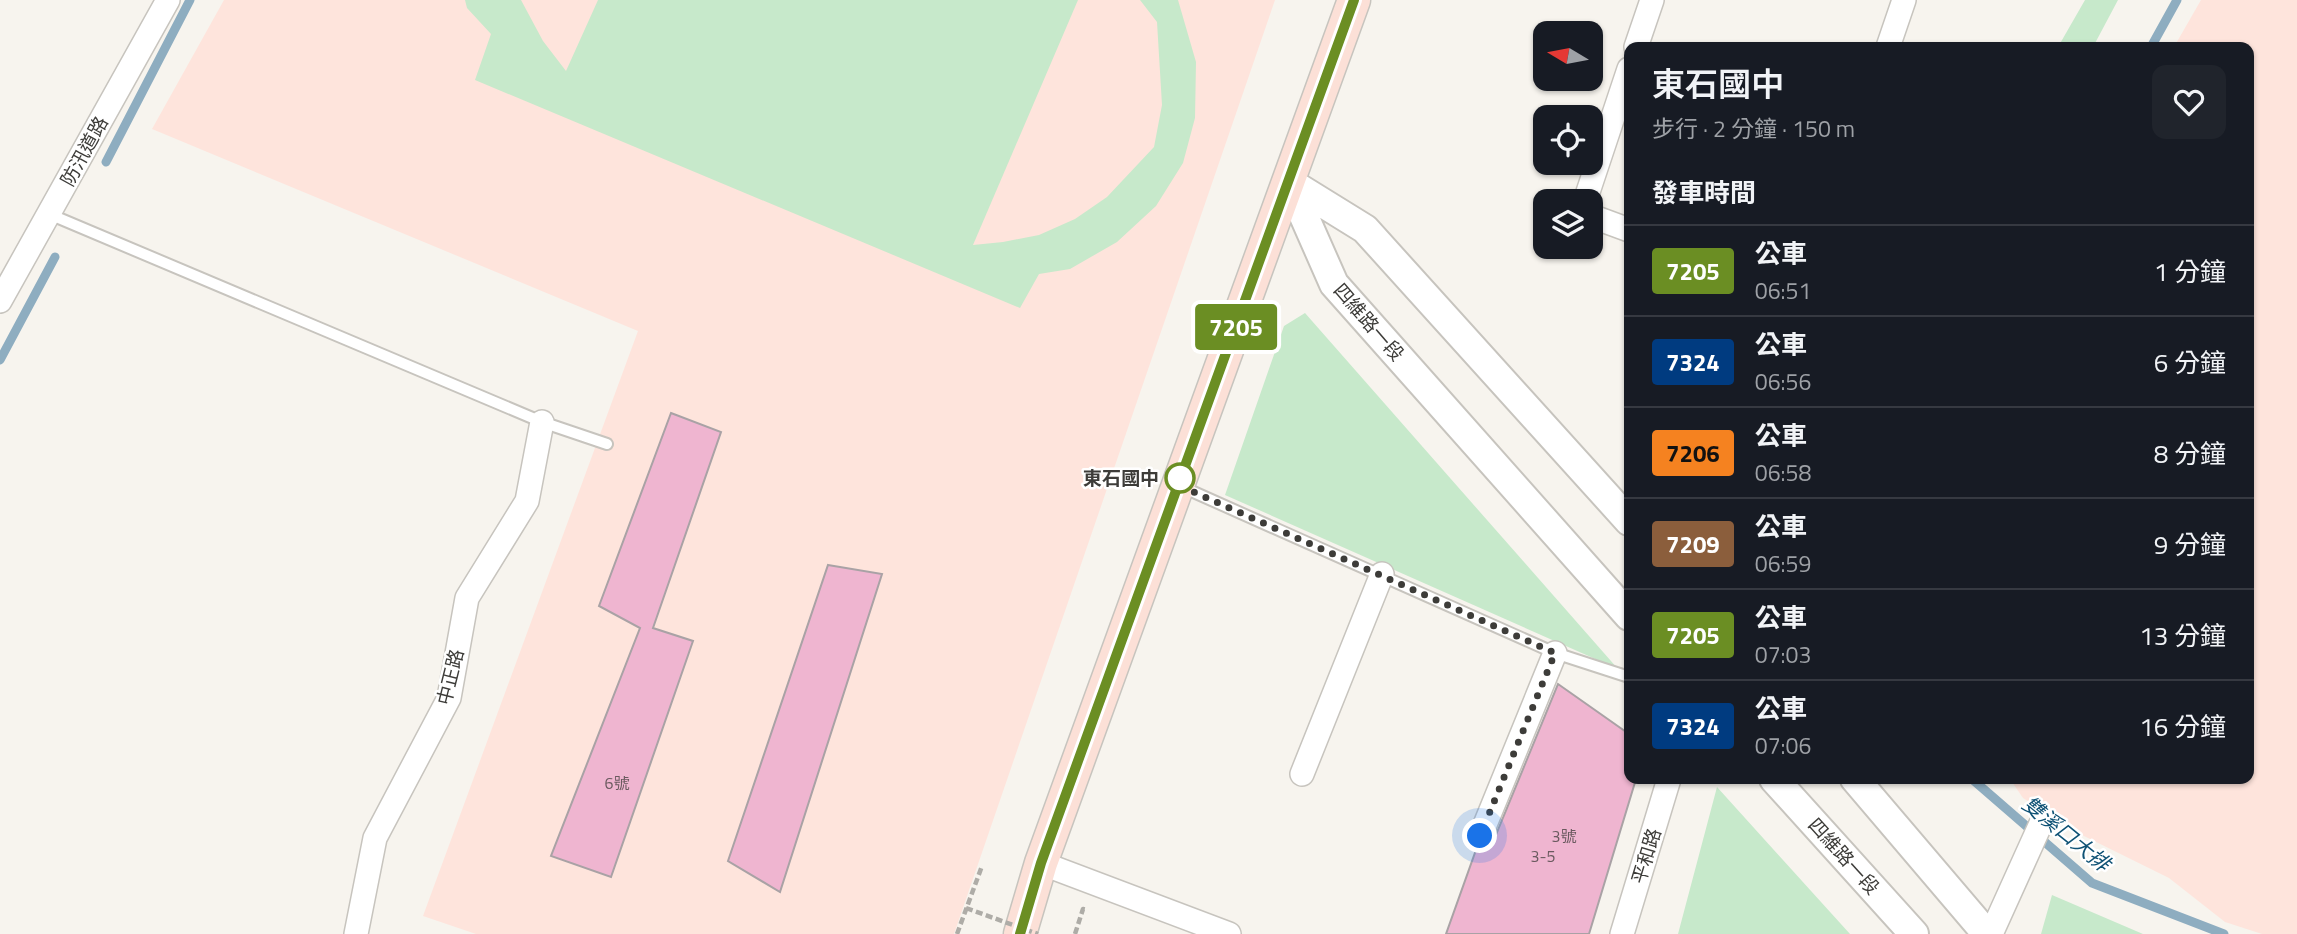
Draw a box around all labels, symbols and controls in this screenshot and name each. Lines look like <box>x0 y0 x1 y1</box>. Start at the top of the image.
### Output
north arrow <box>1533 21 1603 91</box>
map controls <box>1533 21 1603 259</box>
text: 東石國中 <box>1652 59 1784 109</box>
button: heart <box>2152 65 2226 139</box>
button: locate <box>1533 105 1603 175</box>
street label: 防汛道路 <box>52 110 115 191</box>
text: 步行 · 2 分鐘 · 150 m <box>1652 111 1855 146</box>
text: 發車時間 <box>1652 173 1756 212</box>
button: layers <box>1533 189 1603 259</box>
text: 公車 <box>1755 234 1807 273</box>
text: 1 分鐘 <box>2154 252 2226 291</box>
text: 7205 <box>1666 253 1720 289</box>
text: 06:51 <box>1755 273 1811 308</box>
street label: 四維路一段 <box>1327 276 1411 367</box>
line badge: 7205 <box>1187 304 1285 350</box>
text: 7205 <box>1209 309 1263 345</box>
text: 公車 <box>1755 325 1807 364</box>
text: 6 分鐘 <box>2154 343 2226 382</box>
text: 7324 <box>1666 344 1720 380</box>
text: 06:56 <box>1755 364 1811 399</box>
text: 公車 <box>1755 416 1807 455</box>
text: 8 分鐘 <box>2154 434 2226 473</box>
text: 7206 <box>1666 435 1720 471</box>
text: 06:58 <box>1755 455 1811 490</box>
place label: 東石國中 <box>1083 463 1159 492</box>
marker: 東石國中 <box>1165 463 1195 493</box>
text: 公車 <box>1755 507 1807 546</box>
text: 9 分鐘 <box>2154 525 2226 564</box>
text: 7209 <box>1666 526 1720 562</box>
text: 06:59 <box>1755 546 1811 581</box>
text: 公車 <box>1755 598 1807 637</box>
text: 13 分鐘 <box>2139 616 2226 655</box>
text: 7205 <box>1666 617 1720 653</box>
text: 07:03 <box>1755 637 1811 672</box>
street label: 中正路 <box>429 646 470 708</box>
text: 公車 <box>1755 689 1807 728</box>
text: 16 分鐘 <box>2139 707 2226 746</box>
text: 7324 <box>1666 708 1720 744</box>
text: 07:06 <box>1755 728 1811 763</box>
house number: 6號 <box>605 771 629 795</box>
water label: 雙溪口大排 <box>2016 788 2120 881</box>
street label: 四維路一段 <box>1802 811 1887 901</box>
your location <box>1462 818 1497 853</box>
house number: 3號 <box>1552 824 1576 848</box>
street label: 平和路 <box>1623 824 1668 887</box>
house number: 3-5 <box>1531 844 1555 868</box>

